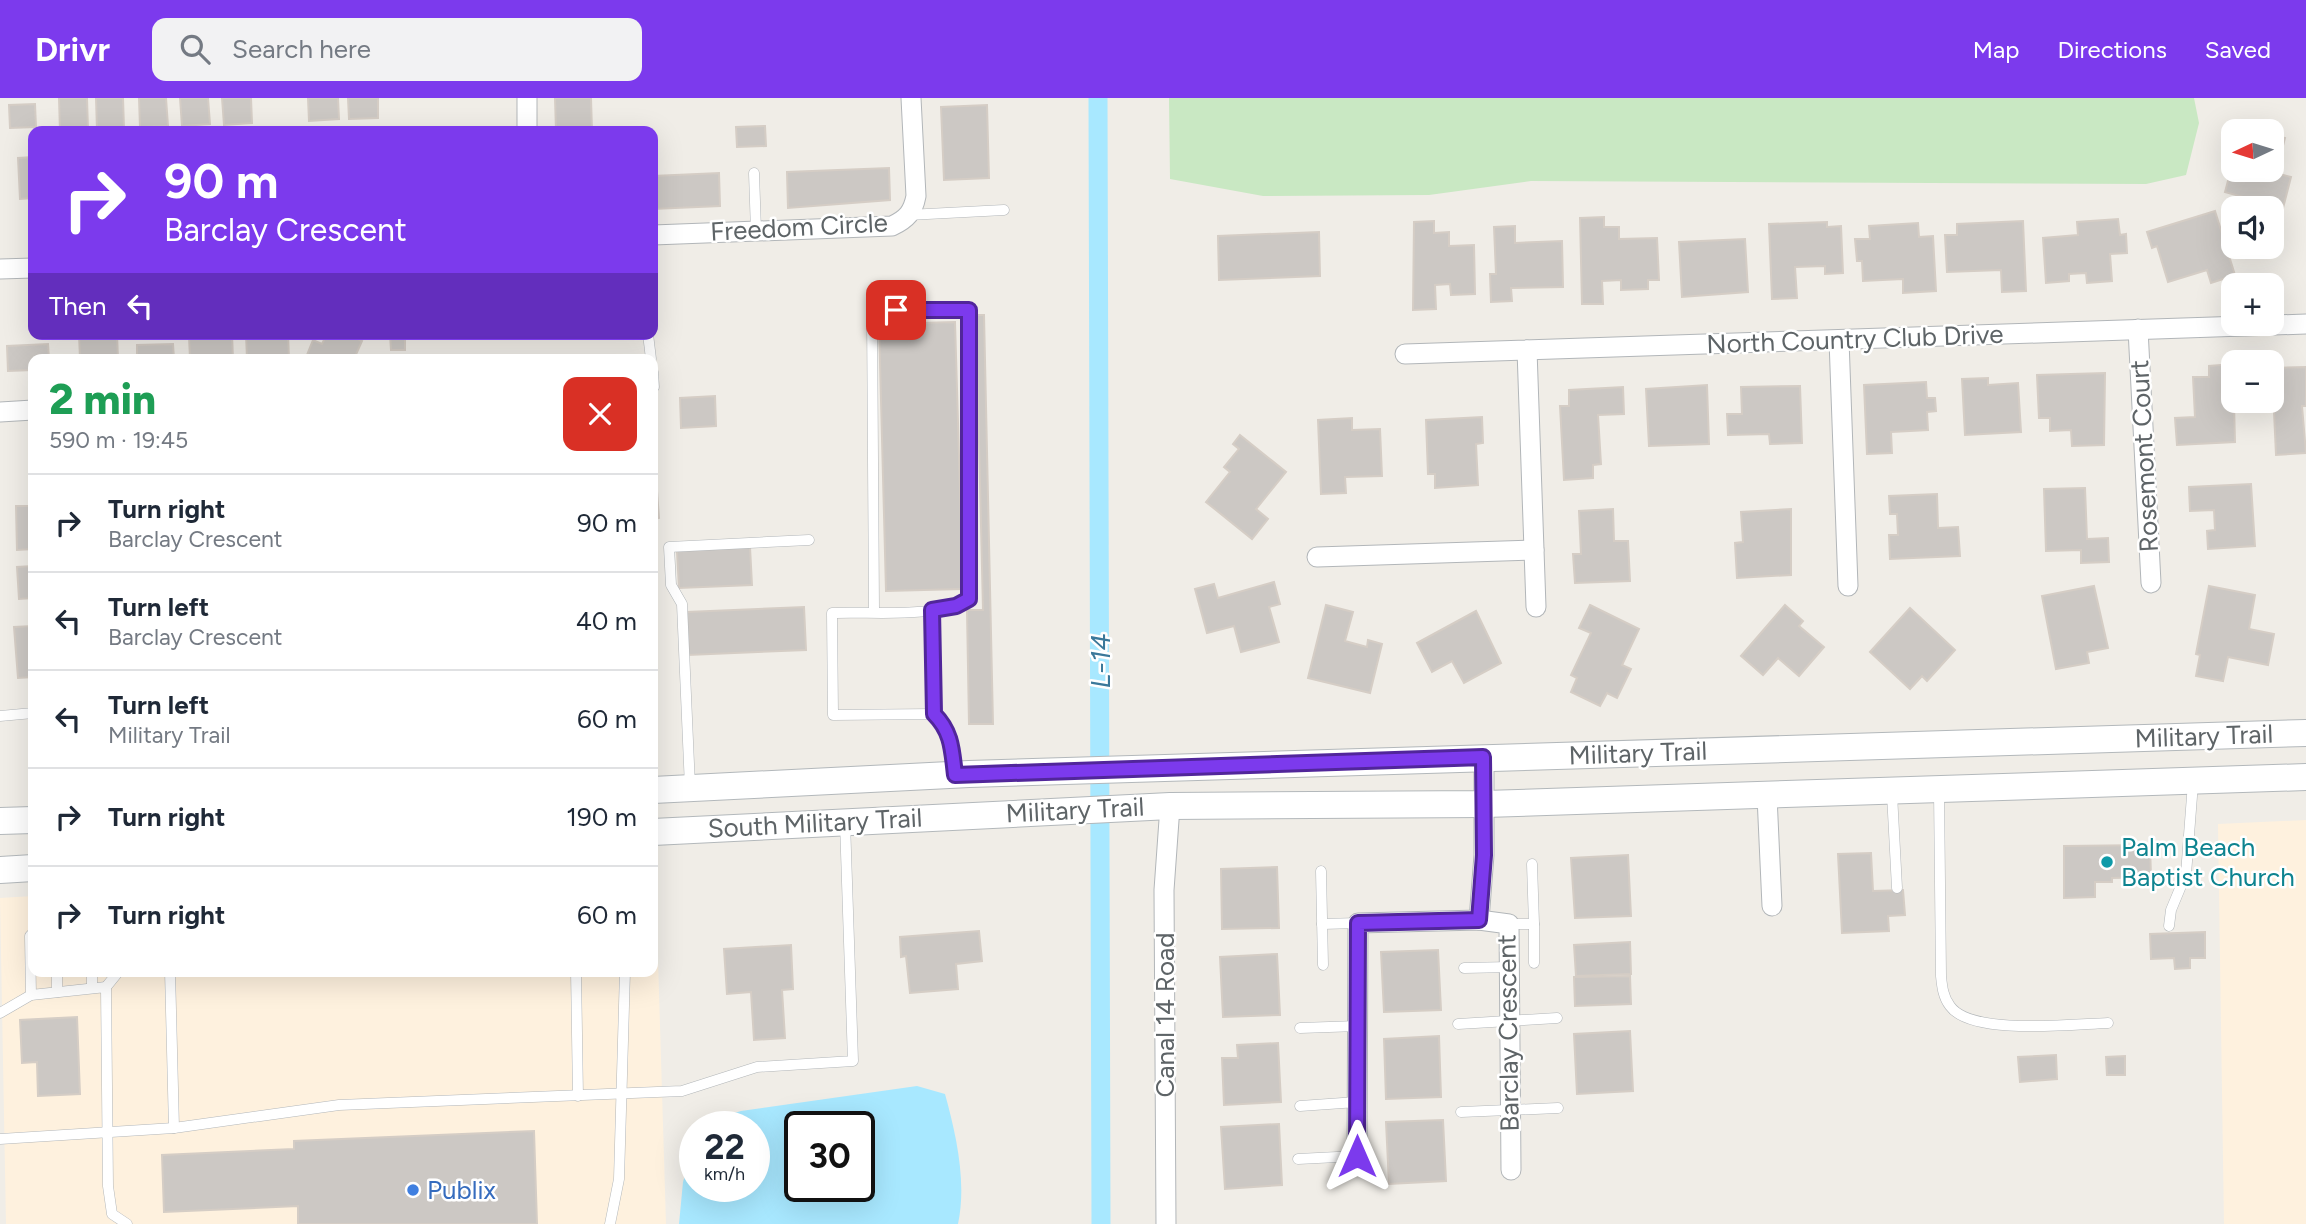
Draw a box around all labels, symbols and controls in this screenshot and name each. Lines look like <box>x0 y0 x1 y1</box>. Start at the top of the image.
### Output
search box <box>152 18 642 81</box>
text: Drivr <box>35 30 110 69</box>
icon: search <box>176 30 214 68</box>
text: Search here <box>232 33 371 65</box>
text: Map <box>1973 35 2019 64</box>
text: Directions <box>2057 35 2167 64</box>
text: Saved <box>2205 35 2271 64</box>
north arrow <box>2221 119 2284 182</box>
map controls <box>2221 119 2284 413</box>
text: 90 m <box>164 151 279 210</box>
icon: right <box>49 154 140 245</box>
button: sound <box>2221 196 2284 259</box>
street label: Freedom Circle <box>710 206 888 248</box>
text: Barclay Crescent <box>164 211 407 249</box>
button: + <box>2221 273 2284 336</box>
pin <box>866 280 926 340</box>
icon: left <box>121 287 159 325</box>
text: Then <box>49 290 107 322</box>
icon: arrive <box>877 291 915 329</box>
street label: North Country Club Drive <box>1706 318 2004 360</box>
button: − <box>2221 350 2284 413</box>
street label: Rosemont Court <box>2123 359 2165 553</box>
text: 2 min <box>49 374 156 425</box>
button: close <box>563 377 637 451</box>
text: 590 m · 19:45 <box>49 426 188 454</box>
text: Turn right <box>108 493 225 525</box>
icon: right <box>49 504 87 542</box>
text: 90 m <box>577 507 637 539</box>
text: Barclay Crescent <box>108 525 283 553</box>
text: Turn left <box>108 591 209 623</box>
icon: left <box>49 602 87 640</box>
text: 40 m <box>576 605 637 637</box>
text: Barclay Crescent <box>108 623 283 651</box>
water label: L-14 <box>1083 633 1117 689</box>
text: Turn left <box>108 689 209 721</box>
icon: left <box>49 700 87 738</box>
text: 60 m <box>577 703 637 735</box>
street label: Military Trail <box>2134 718 2274 754</box>
text: Military Trail <box>108 721 231 749</box>
street label: Military Trail <box>1568 735 1708 771</box>
street label: Military Trail <box>1005 790 1145 830</box>
icon: right <box>49 798 87 836</box>
text: Turn right <box>108 801 225 833</box>
text: 190 m <box>566 801 637 833</box>
street label: South Military Trail <box>707 801 923 845</box>
place label: Palm Beach Baptist Church <box>2121 831 2295 893</box>
marker: Palm Beach Baptist Church <box>2099 854 2115 870</box>
icon: right <box>49 896 87 934</box>
text: Turn right <box>108 899 225 931</box>
text: 60 m <box>577 899 637 931</box>
street label: Canal 14 Road <box>1149 932 1181 1098</box>
street label: Barclay Crescent <box>1490 934 1526 1132</box>
speed limit sign: 30 <box>784 1111 875 1202</box>
position arrow <box>1320 1119 1394 1193</box>
text: 22 <box>704 1126 745 1168</box>
text: km/h <box>704 1163 745 1185</box>
place label: Publix <box>427 1174 496 1206</box>
marker: Publix <box>405 1182 421 1198</box>

